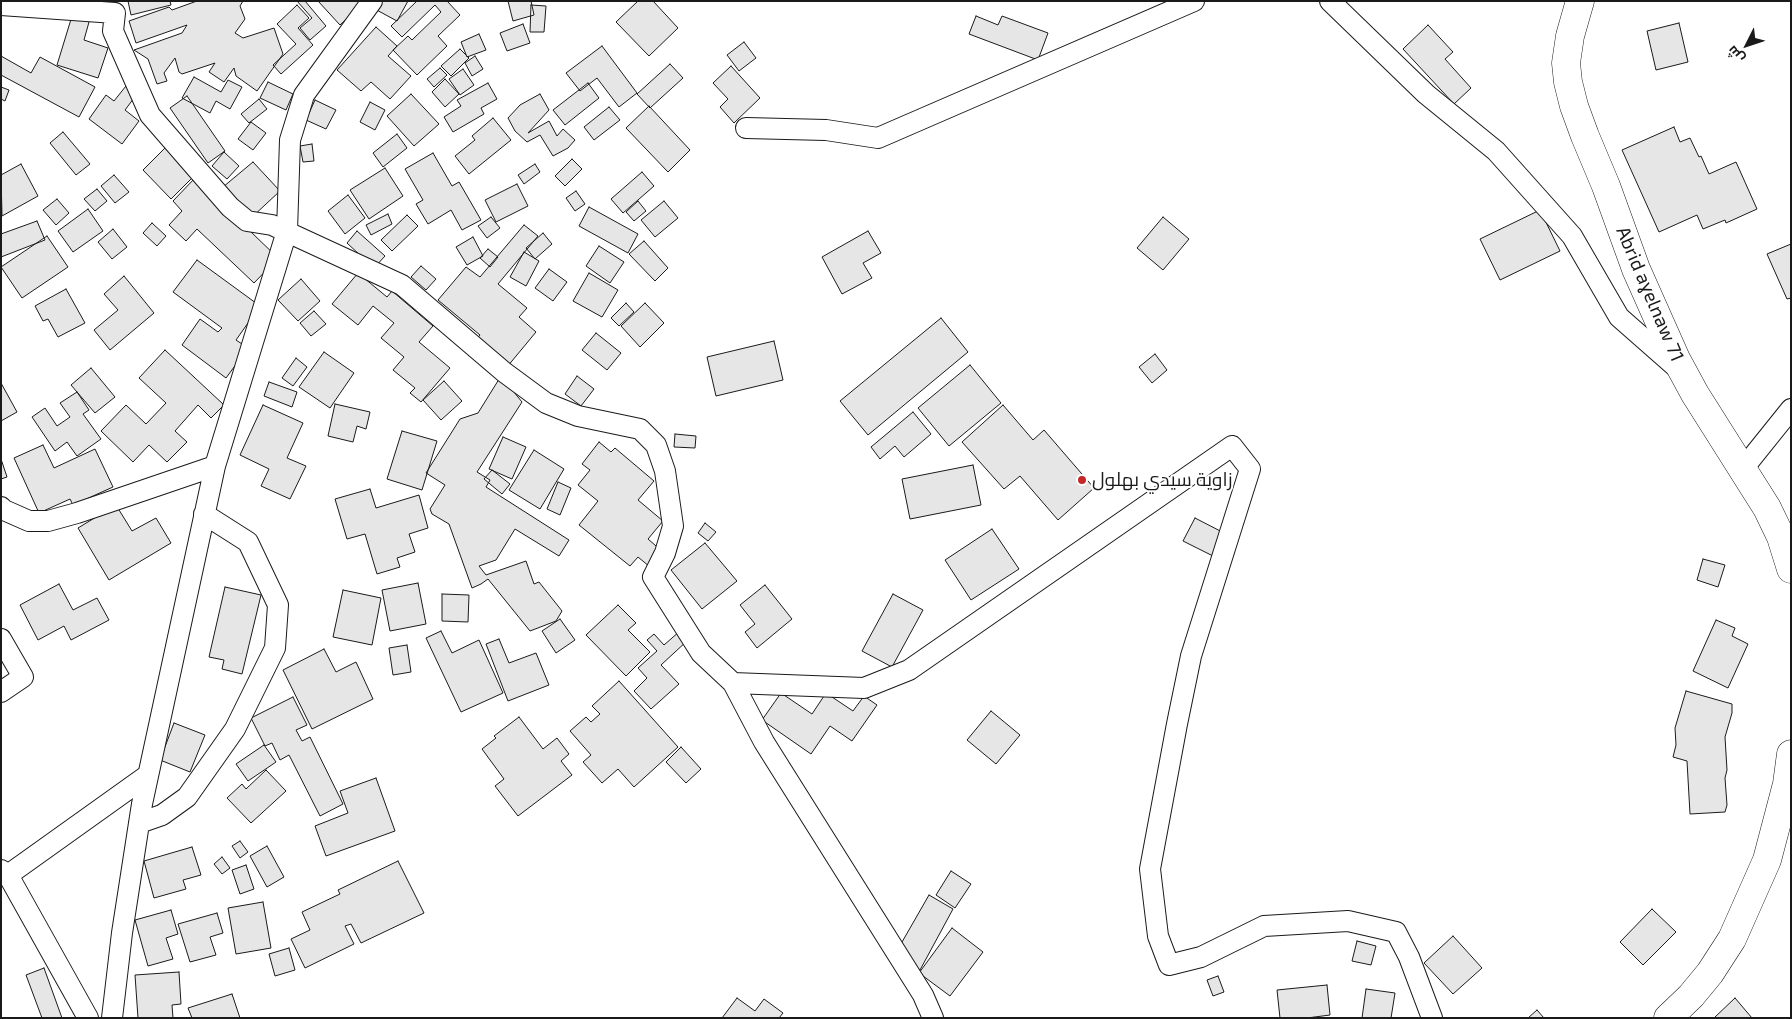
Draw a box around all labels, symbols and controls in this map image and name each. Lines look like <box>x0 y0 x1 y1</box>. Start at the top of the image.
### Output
north arrow <box>1722 20 1772 70</box>
text: ش <box>1723 43 1748 68</box>
street label: Abrid aɣelnaw 71 <box>1611 223 1689 365</box>
place label: زاوية سيدي بهلول <box>1092 469 1233 491</box>
marker: زاوية سيدي بهلول <box>1076 474 1088 486</box>

